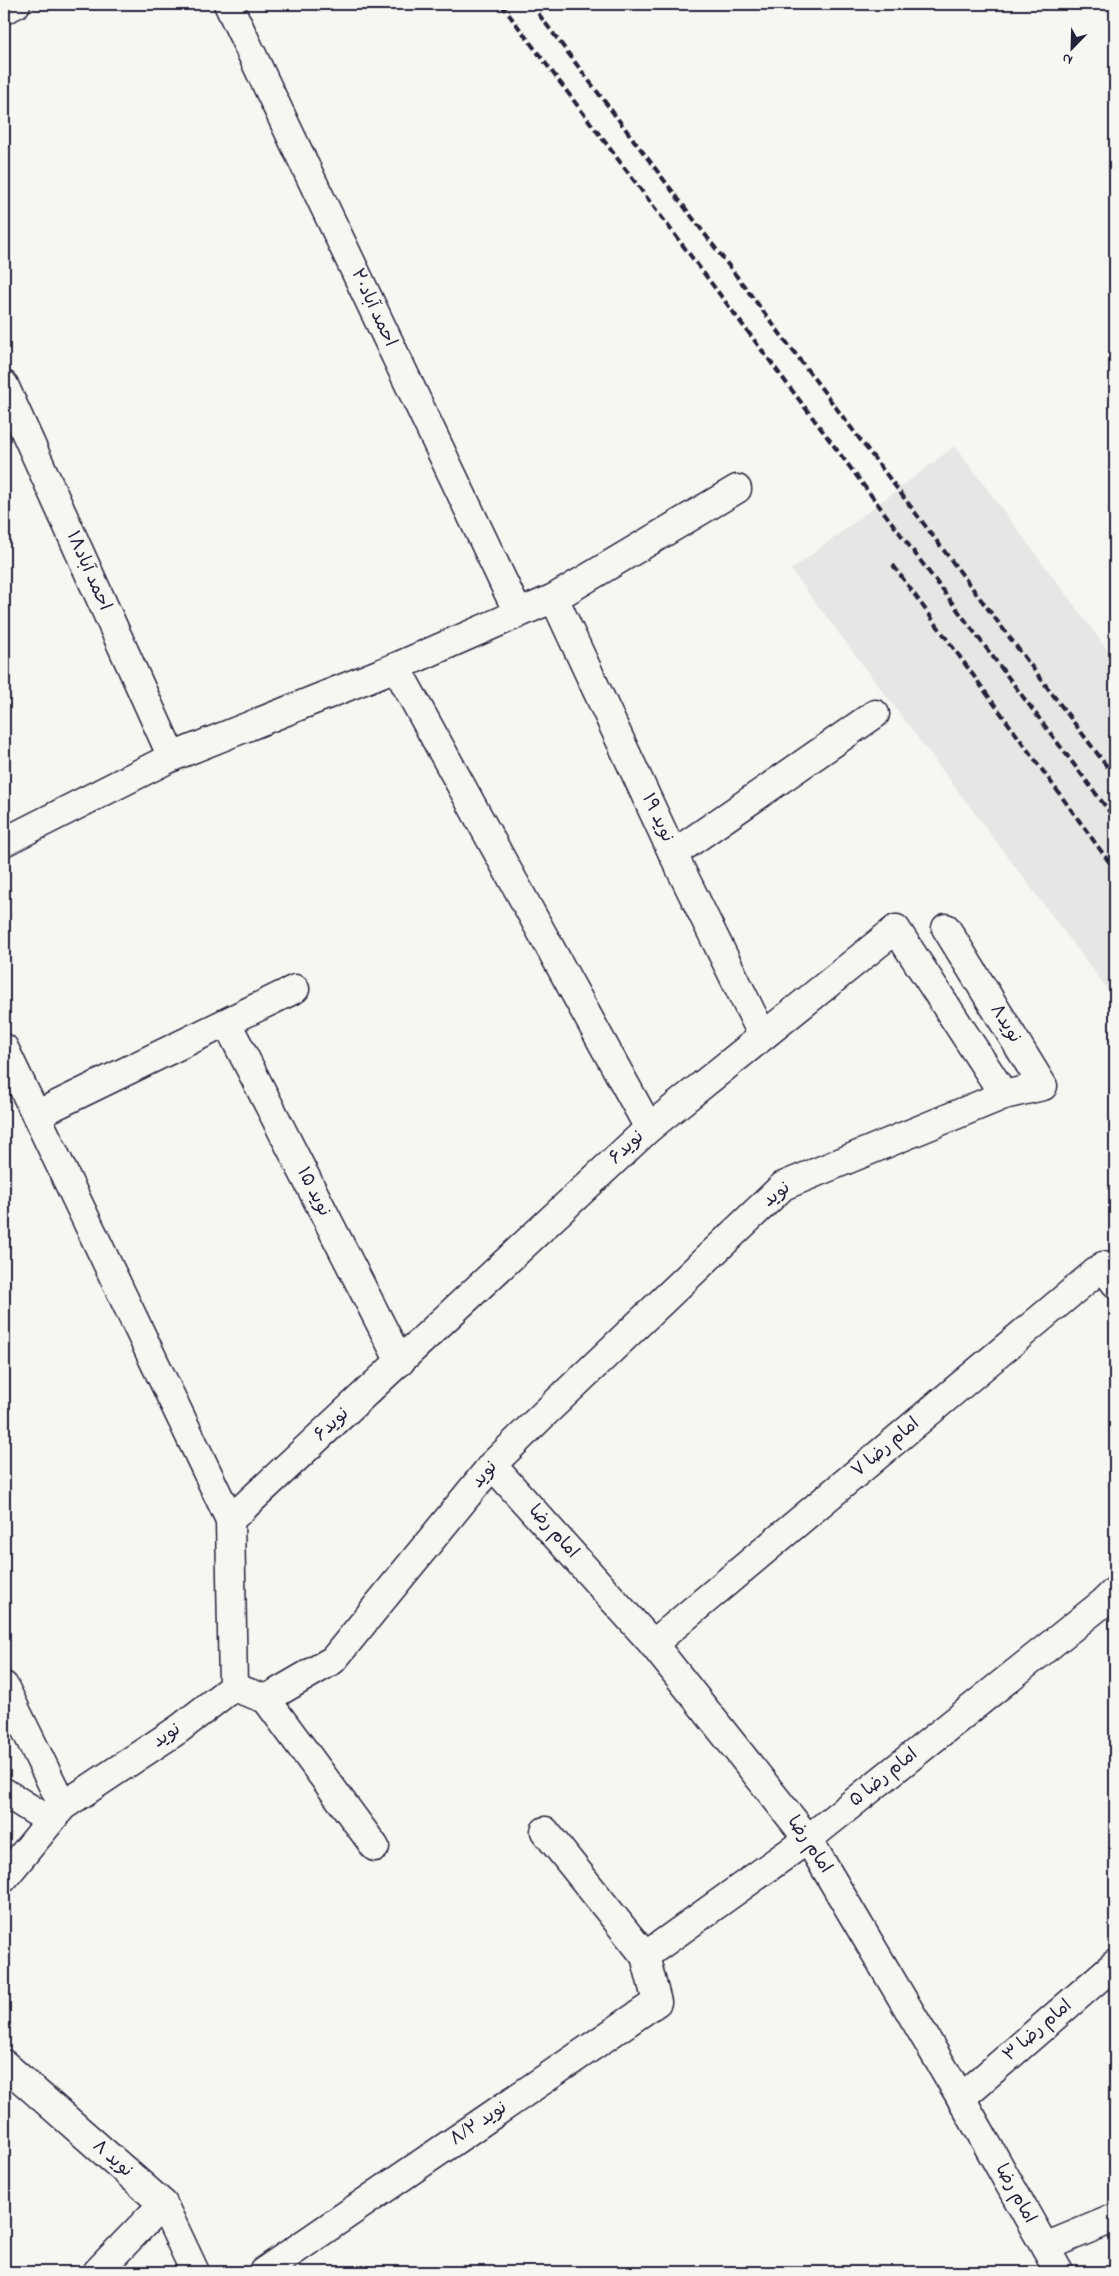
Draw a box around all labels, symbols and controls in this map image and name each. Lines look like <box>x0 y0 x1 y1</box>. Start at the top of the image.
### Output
north arrow <box>1046 22 1096 72</box>
text: N <box>1059 47 1076 70</box>
street label: احمد آباد۲۰ <box>344 265 402 351</box>
street label: احمد آباد۱۸ <box>59 527 117 615</box>
street label: نوید ۱۹ <box>634 789 680 847</box>
street label: نوید۸ <box>983 999 1027 1049</box>
street label: نوید۶ <box>604 1125 650 1171</box>
street label: نوید ۱۵ <box>290 1163 336 1221</box>
street label: نوید <box>758 1176 796 1214</box>
street label: نوید۶ <box>309 1402 355 1448</box>
street label: امام رضا ۷ <box>846 1412 926 1484</box>
street label: نوید <box>466 1456 504 1494</box>
street label: امام رضا <box>522 1499 584 1565</box>
street label: نوید <box>148 1717 186 1755</box>
street label: امام رضا ۵ <box>844 1742 924 1814</box>
street label: امام رضا <box>780 1811 838 1879</box>
street label: امام رضا ۳ <box>998 1994 1078 2068</box>
street label: نوید ۸/۲ <box>445 2095 513 2153</box>
street label: نوید ۸ <box>86 2134 138 2184</box>
street label: امام رضا <box>988 2159 1042 2229</box>

